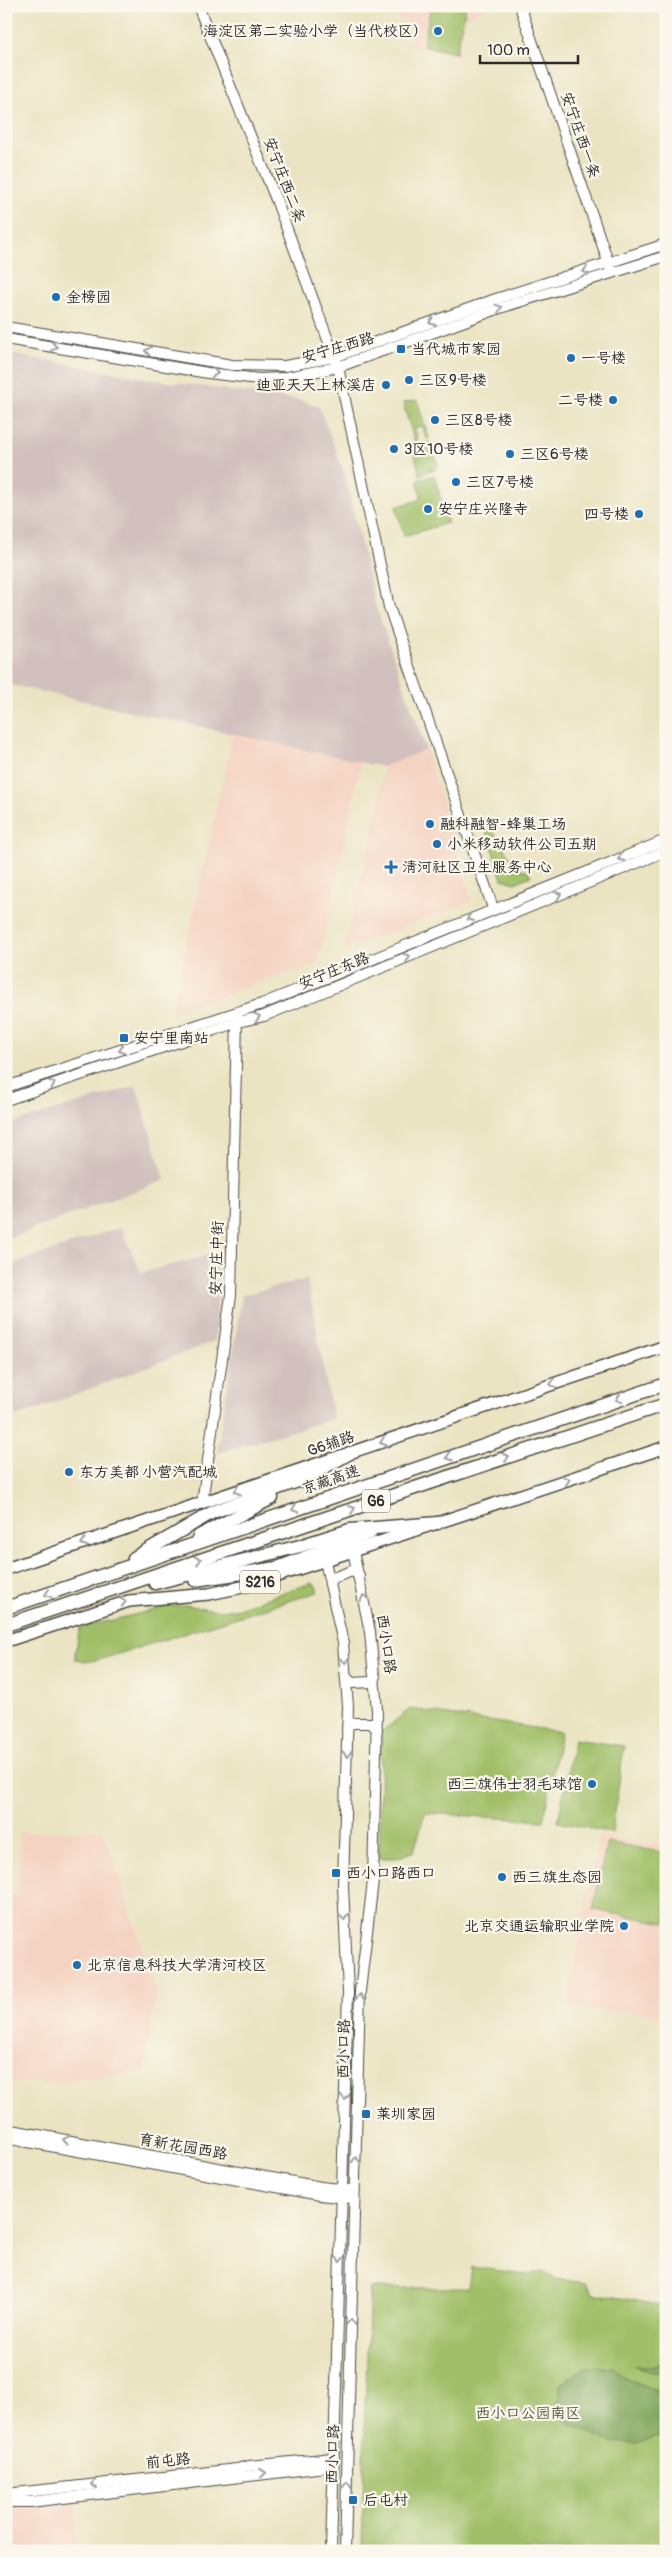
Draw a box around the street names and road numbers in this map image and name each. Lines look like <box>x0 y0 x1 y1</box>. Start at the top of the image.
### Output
street label: 安宁庄西一条 <box>556 89 604 181</box>
street label: 安宁庄西二条 <box>259 135 309 225</box>
street label: 安宁庄西路 <box>299 329 377 367</box>
street label: 安宁庄东路 <box>296 948 372 994</box>
street label: 安宁庄中街 <box>206 1220 228 1296</box>
street label: G6辅路 <box>305 1427 357 1461</box>
street label: 京藏高速 <box>300 1461 362 1499</box>
road number: G6 <box>362 1490 390 1512</box>
road number: S216 <box>240 1570 280 1594</box>
street label: 西小口路 <box>372 1613 400 1675</box>
street label: 西小口路 <box>334 2019 354 2079</box>
street label: 育新花园西路 <box>137 2130 229 2164</box>
street label: 西小口路 <box>322 2424 344 2484</box>
street label: 前屯路 <box>145 2449 191 2473</box>

